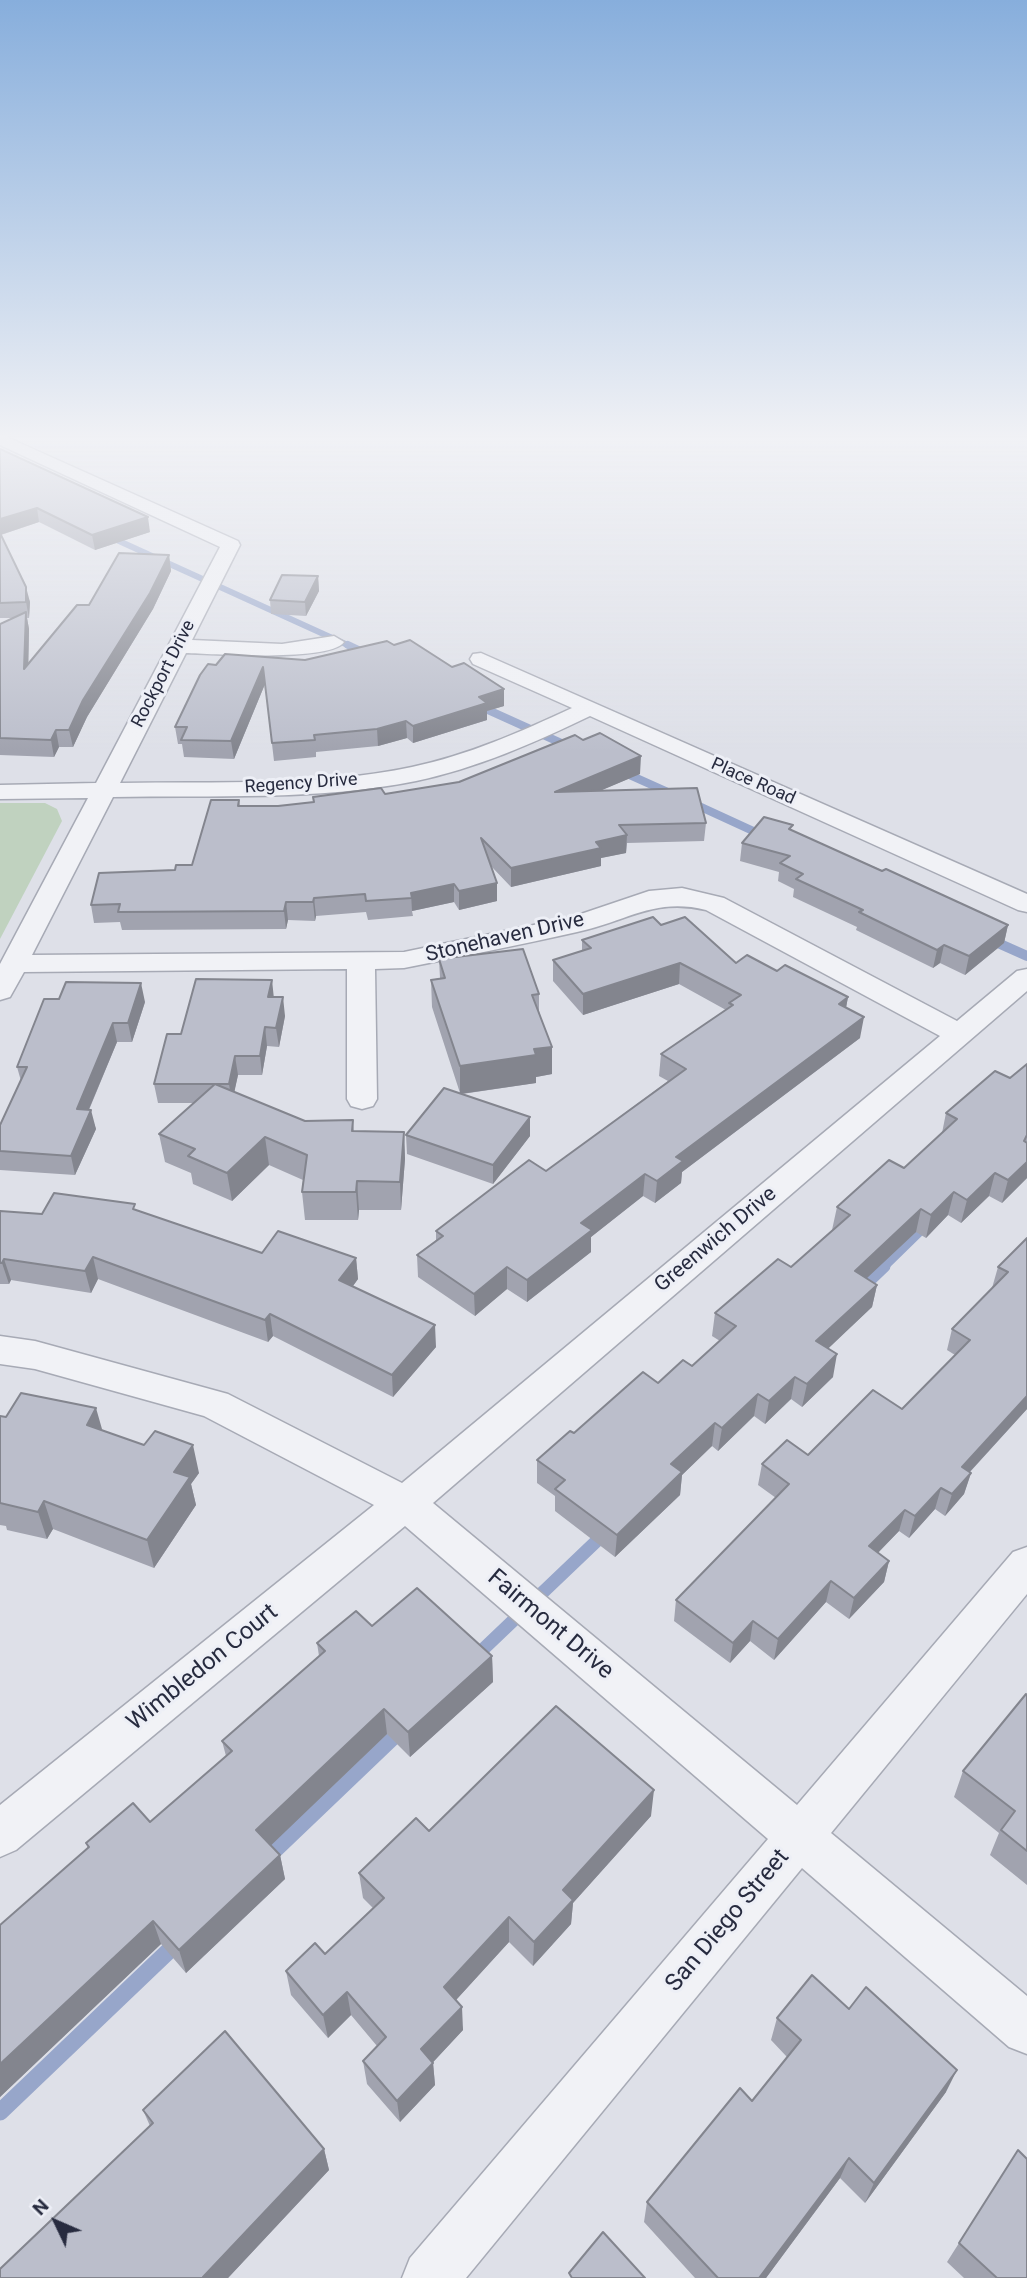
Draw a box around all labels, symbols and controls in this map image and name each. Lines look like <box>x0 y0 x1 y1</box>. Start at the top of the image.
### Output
street label: Rockport Drive <box>128 617 200 731</box>
street label: Place Road <box>707 754 799 810</box>
street label: Regency Drive <box>244 769 358 799</box>
street label: Stonehaven Drive <box>423 908 587 968</box>
street label: Greenwich Drive <box>650 1182 782 1298</box>
street label: Fairmont Drive <box>481 1564 619 1686</box>
street label: Wimbledon Court <box>122 1598 284 1738</box>
street label: San Diego Street <box>660 1844 796 1998</box>
north arrow <box>21 2187 91 2257</box>
text: N <box>28 2194 53 2220</box>

